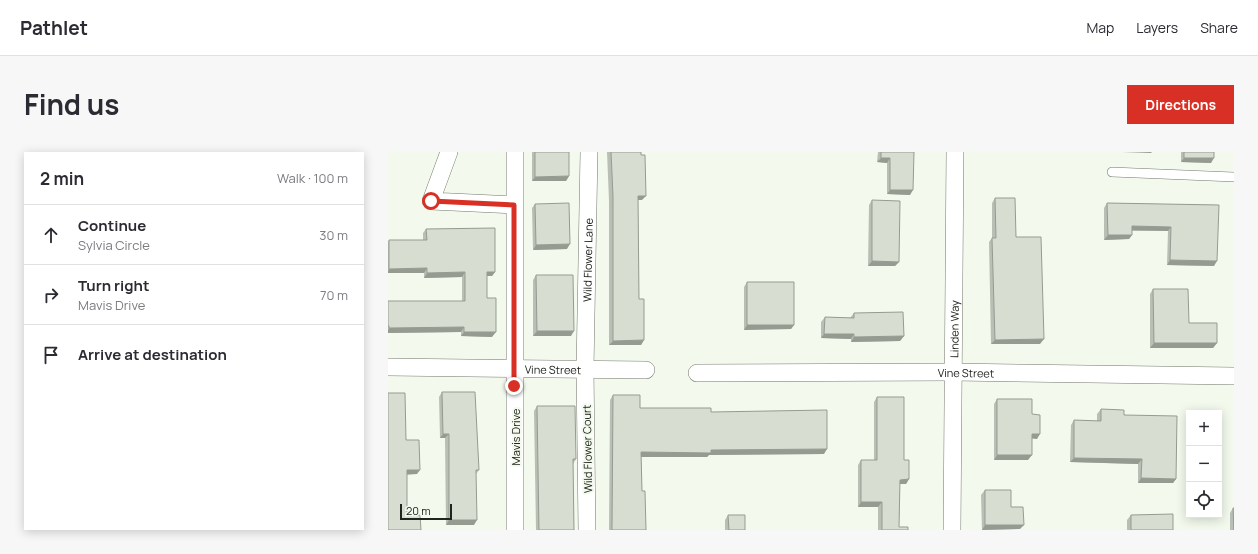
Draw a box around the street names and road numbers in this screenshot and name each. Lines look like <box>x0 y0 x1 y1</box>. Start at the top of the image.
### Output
street label: Wild Flower Lane <box>579 217 595 302</box>
street label: Linden Way <box>946 300 961 358</box>
street label: Vine Street <box>525 361 581 377</box>
street label: Vine Street <box>938 364 994 380</box>
street label: Wild Flower Court <box>579 405 595 493</box>
street label: Mavis Drive <box>508 408 523 466</box>

